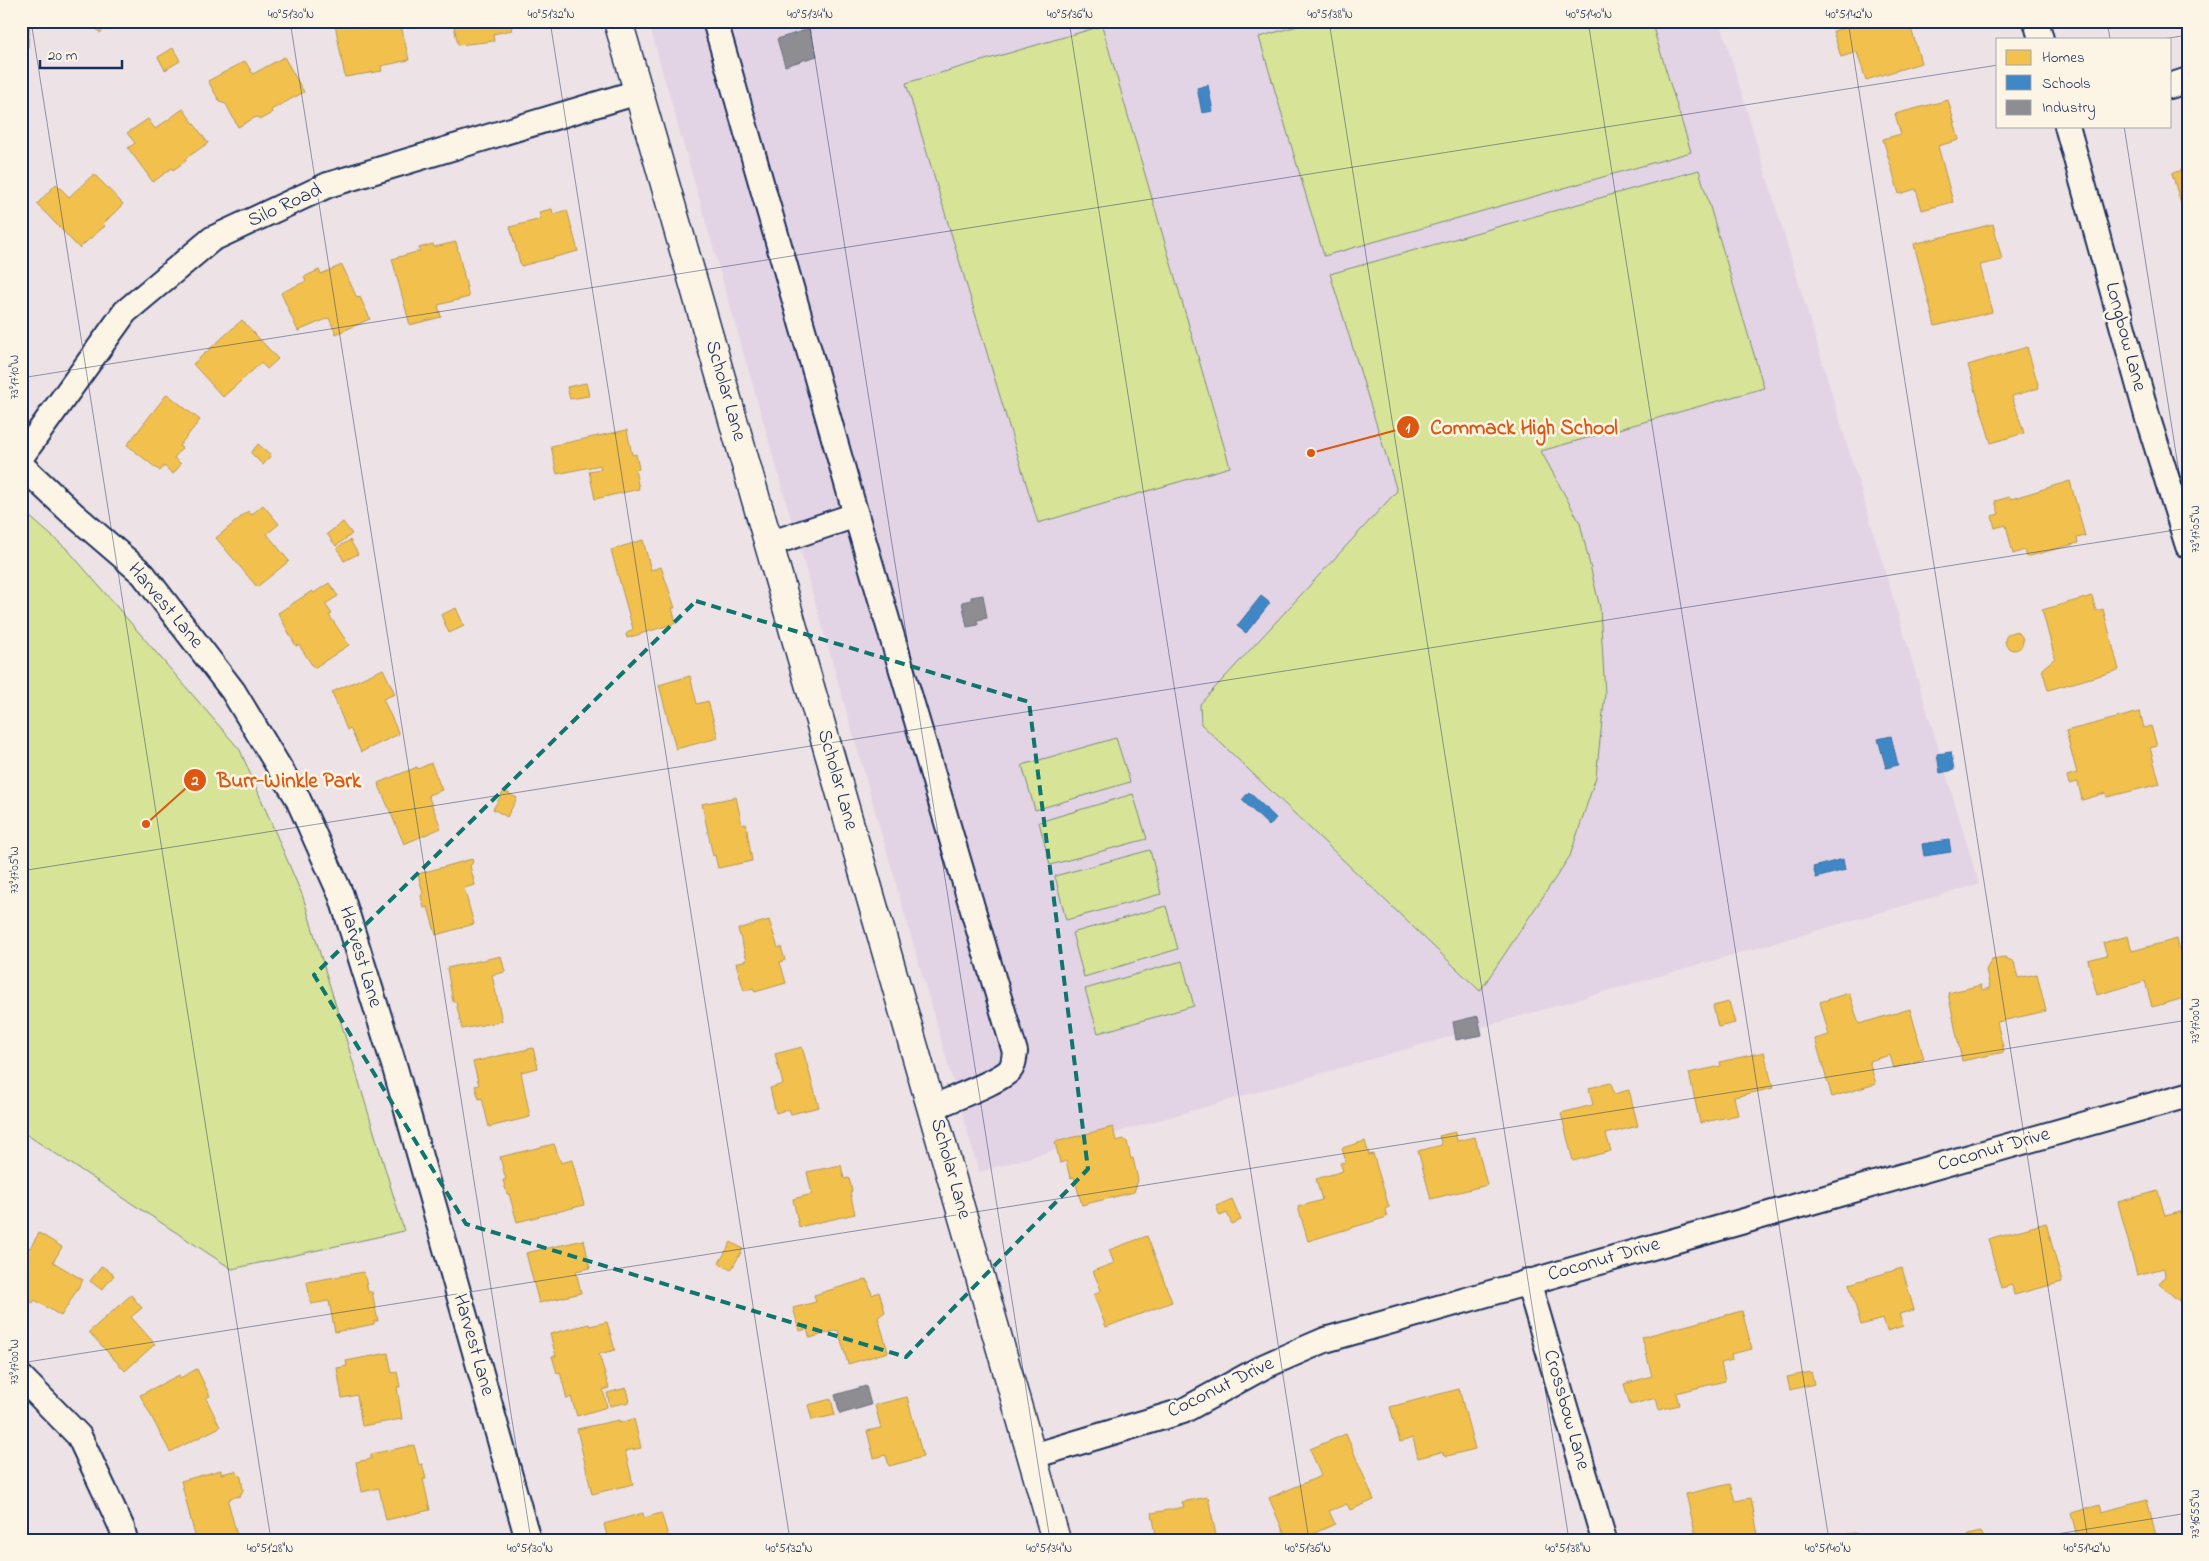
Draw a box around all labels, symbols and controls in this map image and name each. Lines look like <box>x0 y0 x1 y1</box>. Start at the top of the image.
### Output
text: 40°51'30"N <box>268 6 314 24</box>
text: 40°51'32"N <box>527 6 575 24</box>
text: 40°51'34"N <box>787 6 833 24</box>
text: 40°51'36"N <box>1047 6 1093 24</box>
text: 40°51'38"N <box>1307 6 1353 24</box>
text: 40°51'40"N <box>1566 6 1612 24</box>
text: 40°51'42"N <box>1825 6 1873 24</box>
scale bar <box>40 38 122 70</box>
legend <box>1996 38 2172 128</box>
text: 20 m <box>48 45 78 67</box>
text: Homes <box>2042 47 2085 69</box>
text: Schools <box>2042 73 2091 95</box>
text: Industry <box>2042 97 2096 120</box>
street label: Silo Road <box>243 176 327 236</box>
street label: Longbow Lane <box>2096 279 2154 395</box>
street label: Scholar Lane <box>697 337 753 445</box>
text: 73°17'10"W <box>6 355 24 399</box>
callout: Commack High School <box>1395 409 1628 445</box>
text: Commack High School <box>1430 414 1618 446</box>
text: 1 <box>1406 417 1411 439</box>
text: 73°17'05"W <box>2187 505 2205 553</box>
street label: Harvest Lane <box>120 557 210 655</box>
street label: Scholar Lane <box>809 726 865 834</box>
callout: Burr-Winkle Park <box>182 762 371 798</box>
text: Burr-Winkle Park <box>216 767 362 797</box>
text: 2 <box>190 770 199 792</box>
text: 73°17'05"W <box>6 846 24 894</box>
street label: Harvest Lane <box>331 903 389 1011</box>
text: 73°17'00"W <box>2187 998 2205 1044</box>
street label: Scholar Lane <box>922 1115 978 1223</box>
street label: Coconut Drive <box>1935 1120 2053 1180</box>
street label: Coconut Drive <box>1545 1230 1663 1290</box>
street label: Harvest Lane <box>445 1291 501 1399</box>
text: 73°17'00"W <box>6 1339 24 1385</box>
street label: Crossbow Lane <box>1535 1346 1597 1474</box>
street label: Coconut Drive <box>1163 1350 1279 1426</box>
text: 73°16'55"W <box>2187 1489 2205 1539</box>
text: 40°51'28"N <box>247 1540 293 1558</box>
text: 40°51'30"N <box>507 1540 553 1558</box>
text: 40°51'32"N <box>765 1540 813 1558</box>
text: 40°51'34"N <box>1026 1540 1072 1558</box>
text: 40°51'36"N <box>1285 1540 1331 1558</box>
text: 40°51'38"N <box>1545 1540 1591 1558</box>
text: 40°51'40"N <box>1805 1540 1851 1558</box>
text: 40°51'42"N <box>2063 1540 2111 1558</box>

